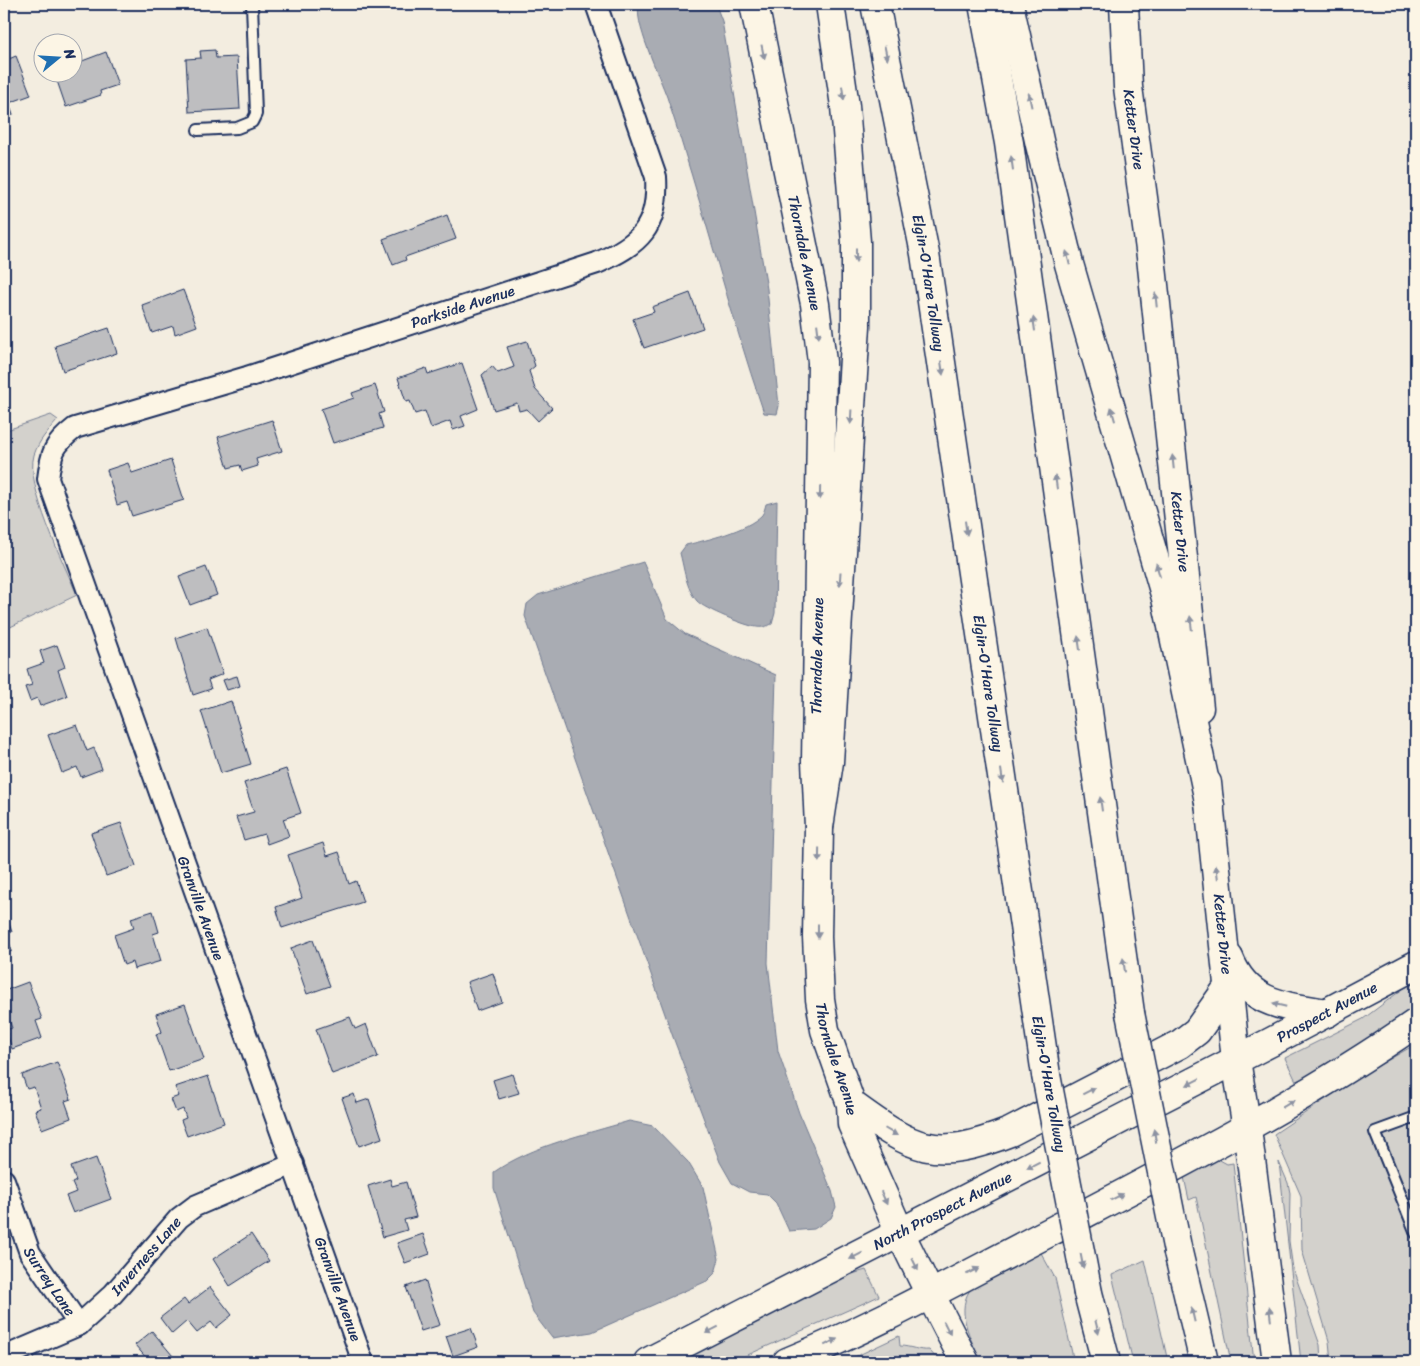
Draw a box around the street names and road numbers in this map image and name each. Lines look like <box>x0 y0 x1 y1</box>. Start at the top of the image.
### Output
street label: Ketter Drive <box>1115 88 1152 172</box>
street label: Thorndale Avenue <box>780 193 829 312</box>
street label: Elgin-O'Hare Tollway <box>904 212 952 353</box>
street label: Parkside Avenue <box>407 278 518 336</box>
street label: Ketter Drive <box>1163 490 1197 574</box>
street label: Thorndale Avenue <box>803 597 831 715</box>
street label: Elgin-O'Hare Tollway <box>965 613 1011 754</box>
street label: Granville Avenue <box>170 852 232 964</box>
street label: Ketter Drive <box>1206 893 1240 976</box>
street label: Prospect Avenue <box>1272 974 1383 1050</box>
street label: Thorndale Avenue <box>808 1001 865 1116</box>
street label: Elgin-O'Hare Tollway <box>1024 1013 1074 1155</box>
street label: North Prospect Avenue <box>868 1164 1017 1257</box>
street label: Inverness Lane <box>103 1210 188 1302</box>
street label: Granville Avenue <box>307 1233 369 1345</box>
street label: Surrey Lane <box>16 1244 83 1322</box>

